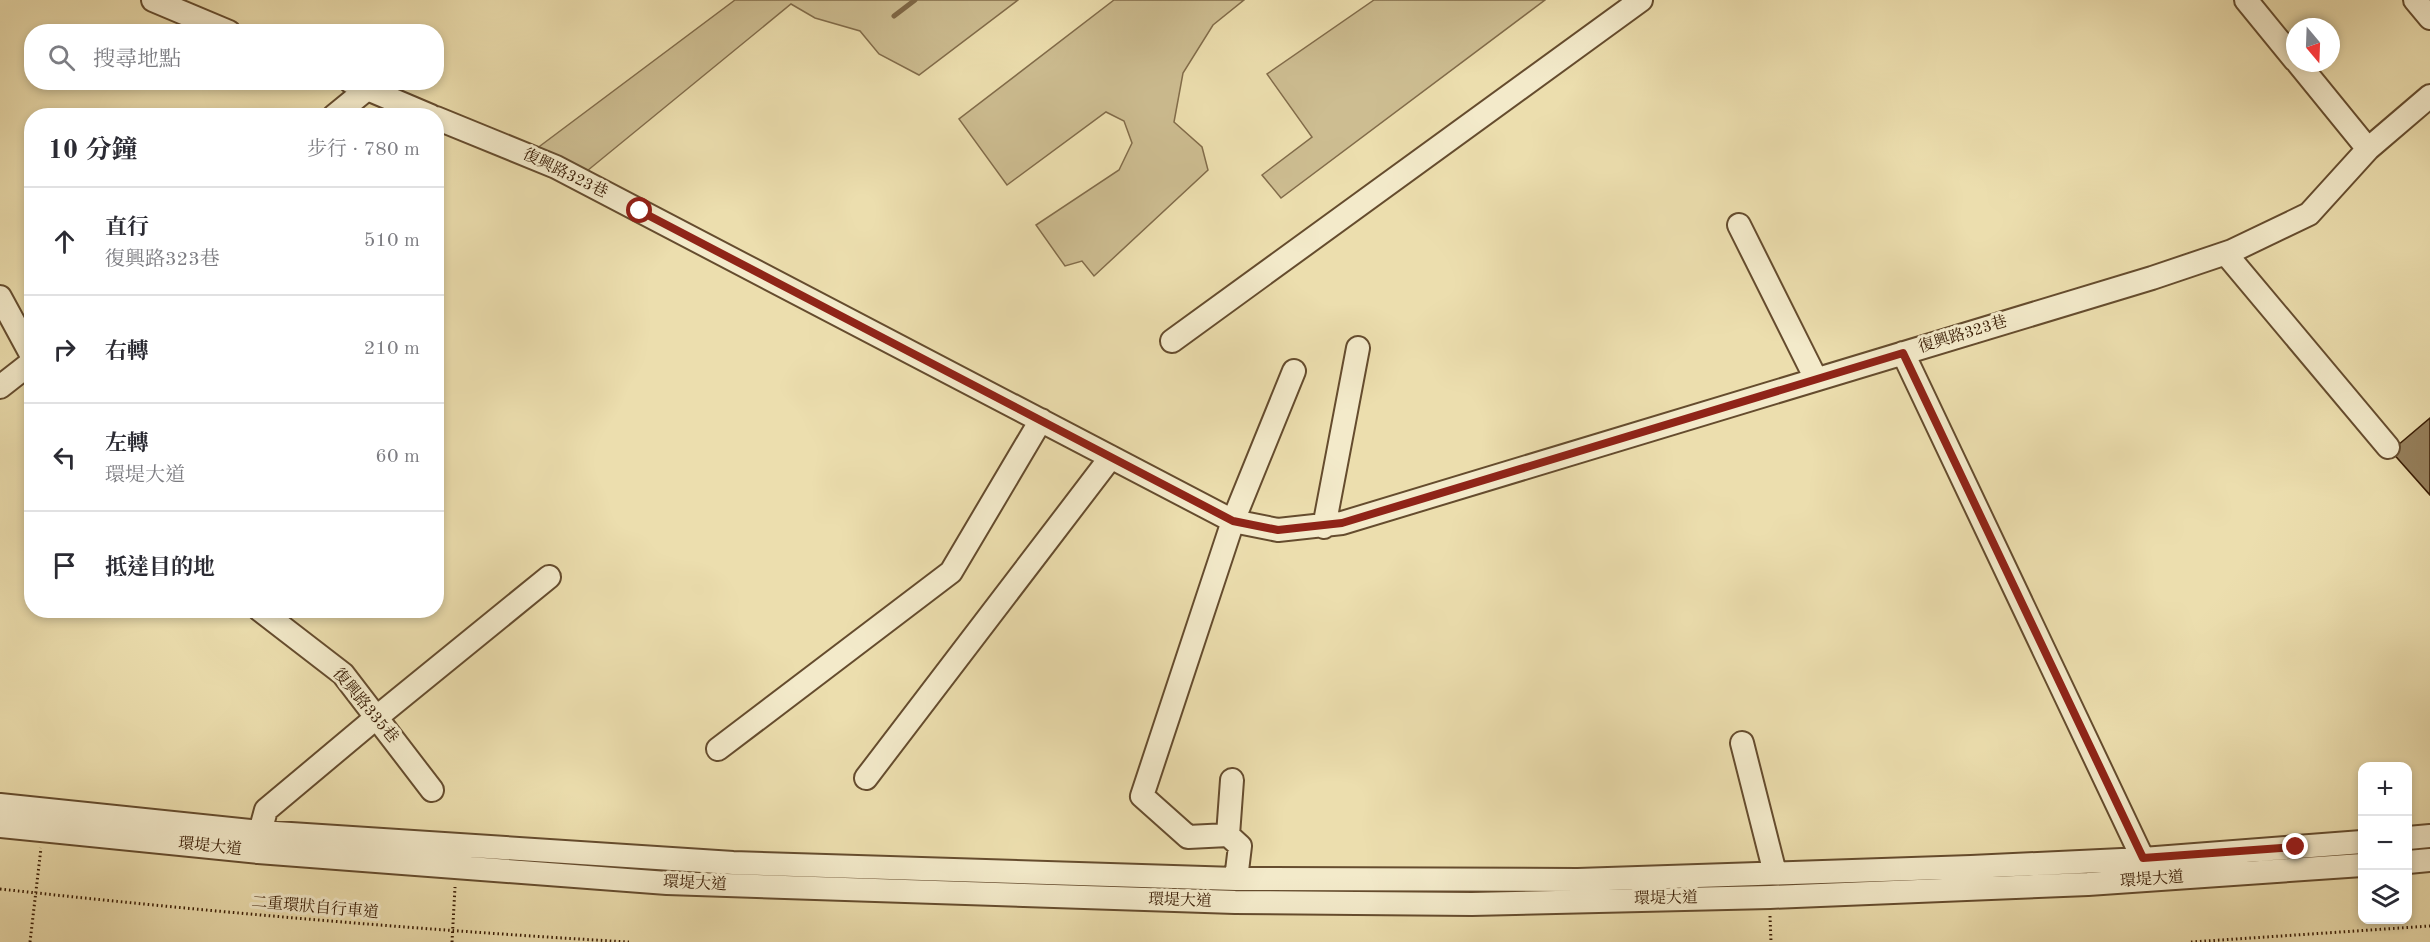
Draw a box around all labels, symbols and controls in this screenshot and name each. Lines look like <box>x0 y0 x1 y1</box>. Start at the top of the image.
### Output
north arrow <box>2286 18 2340 72</box>
search box <box>24 24 444 90</box>
icon: search <box>45 41 78 74</box>
text: 搜尋地點 <box>93 49 181 71</box>
text: 10 分鐘 <box>48 138 137 164</box>
text: 步行 · 780 m <box>307 140 420 160</box>
street label: 復興路323巷 <box>520 145 611 201</box>
route start <box>626 197 652 223</box>
text: 直行 <box>105 217 149 239</box>
icon: ahead <box>48 225 81 258</box>
text: 510 m <box>364 231 420 251</box>
text: 復興路323巷 <box>105 250 220 270</box>
street label: 復興路323巷 <box>1916 312 2009 356</box>
icon: right <box>48 333 81 366</box>
text: 210 m <box>364 339 420 359</box>
text: 右轉 <box>105 341 149 363</box>
text: 左轉 <box>105 433 149 455</box>
icon: left <box>48 441 81 474</box>
text: 60 m <box>375 447 420 467</box>
text: 環堤大道 <box>105 466 185 486</box>
icon: arrive <box>48 549 81 582</box>
text: 抵達目的地 <box>105 557 215 579</box>
street label: 復興路335巷 <box>329 664 402 746</box>
map controls <box>2358 762 2412 924</box>
button: + <box>2358 762 2412 816</box>
button: − <box>2358 816 2412 870</box>
route end <box>2282 833 2308 859</box>
street label: 環堤大道 <box>177 834 243 858</box>
street label: 環堤大道 <box>2119 868 2184 890</box>
button: layers <box>2358 870 2412 924</box>
street label: 環堤大道 <box>663 872 727 894</box>
street label: 環堤大道 <box>1634 888 1698 908</box>
street label: 環堤大道 <box>1148 890 1212 910</box>
street label: 二重環狀自行車道 <box>251 892 380 922</box>

